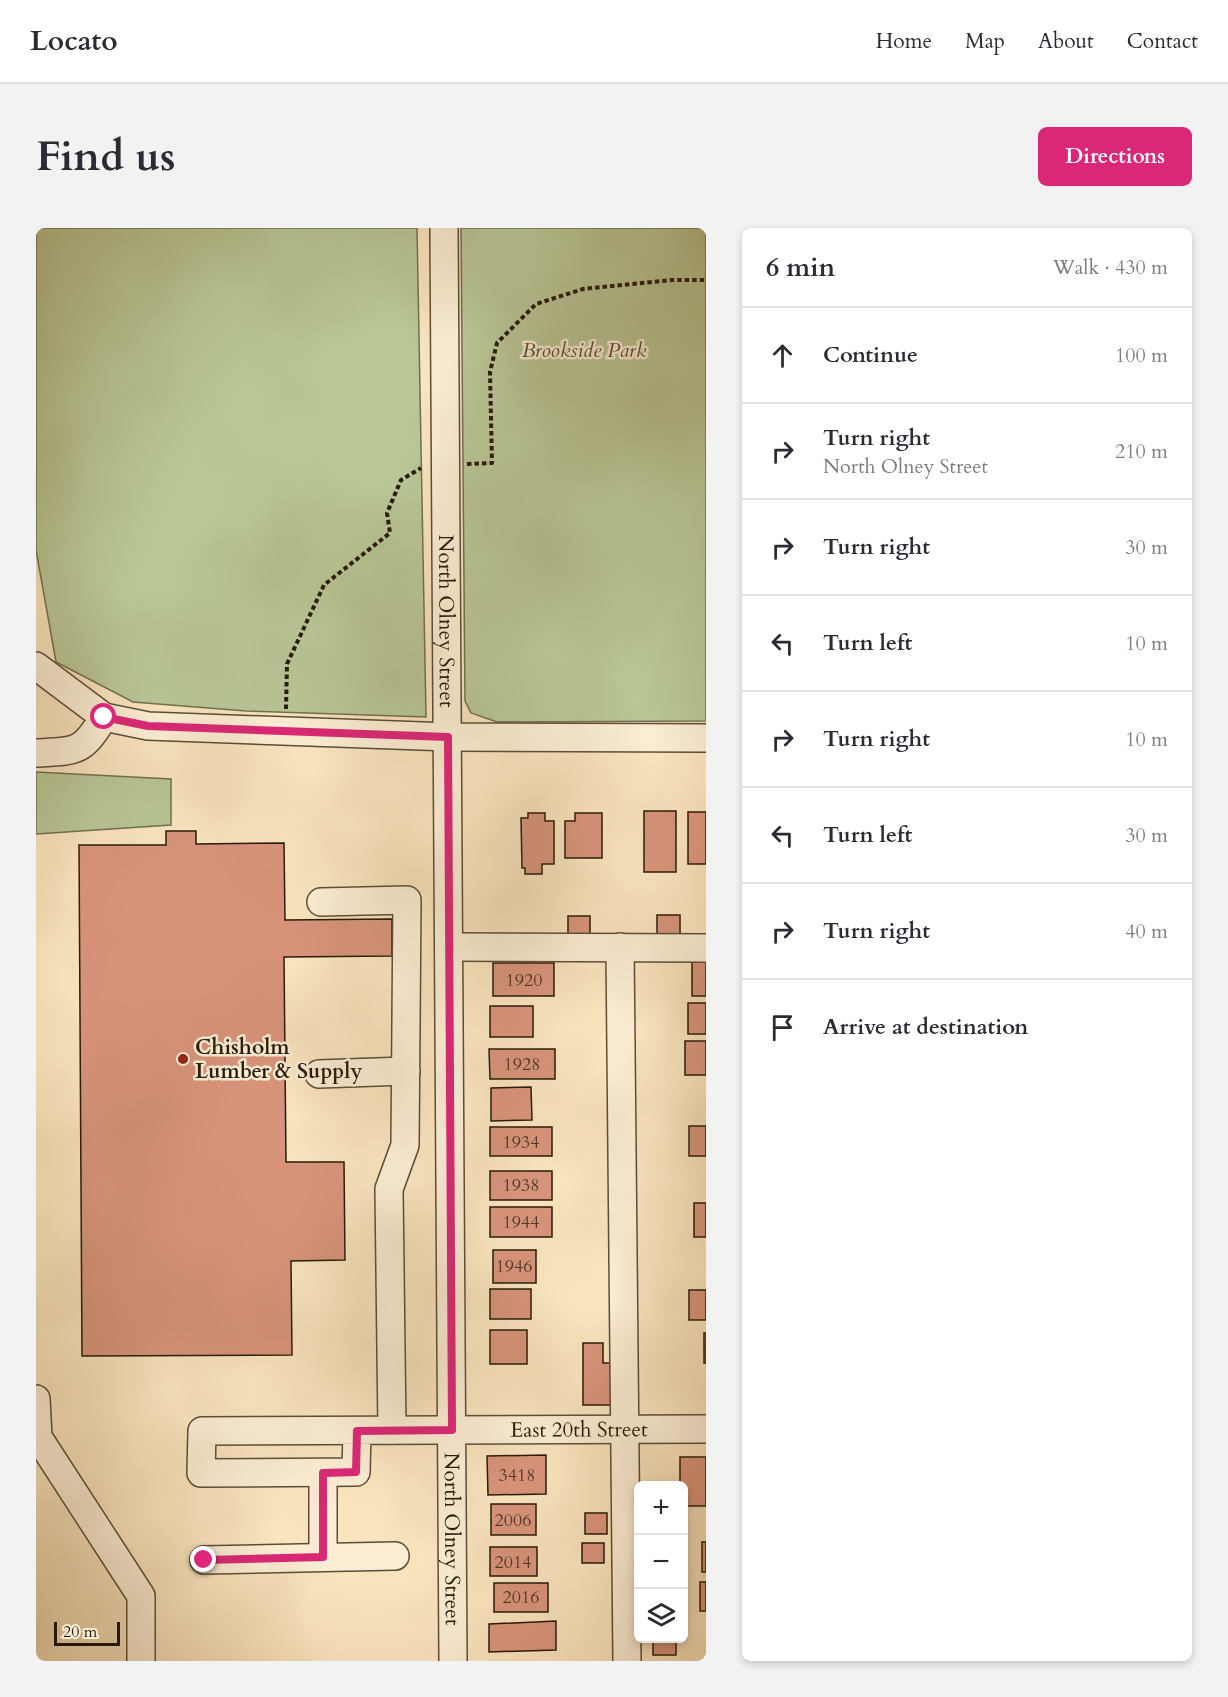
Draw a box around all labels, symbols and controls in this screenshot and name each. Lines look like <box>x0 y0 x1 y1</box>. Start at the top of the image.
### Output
text: Locato <box>30 22 118 60</box>
text: Home <box>876 27 932 56</box>
text: Map <box>965 27 1005 56</box>
text: About <box>1038 27 1094 56</box>
text: Contact <box>1127 27 1198 56</box>
button: Directions <box>1038 127 1192 186</box>
text: Find us <box>36 128 176 185</box>
text: 6 min <box>766 250 835 285</box>
text: Walk · 430 m <box>1053 254 1168 281</box>
park label: Brookside Park <box>522 336 647 365</box>
icon: ahead <box>766 339 799 372</box>
text: Continue <box>823 340 918 370</box>
text: 100 m <box>1115 342 1168 369</box>
text: Turn right <box>823 423 930 453</box>
icon: right <box>766 435 799 468</box>
text: 210 m <box>1115 438 1168 465</box>
text: North Olney Street <box>823 453 988 480</box>
icon: right <box>766 531 799 564</box>
text: Turn right <box>823 532 930 562</box>
street label: North Olney Street <box>431 534 461 708</box>
text: 30 m <box>1125 534 1168 561</box>
icon: left <box>766 627 799 660</box>
text: Turn left <box>823 628 912 658</box>
text: 10 m <box>1125 630 1168 657</box>
route start <box>90 703 116 729</box>
icon: right <box>766 723 799 756</box>
text: Turn right <box>823 724 930 754</box>
text: 10 m <box>1125 726 1168 753</box>
icon: left <box>766 819 799 852</box>
text: Turn left <box>823 820 912 850</box>
text: 30 m <box>1125 822 1168 849</box>
icon: right <box>766 915 799 948</box>
text: Turn right <box>823 916 930 946</box>
text: 40 m <box>1125 918 1168 945</box>
house number: 1920 <box>506 968 542 993</box>
icon: arrive <box>766 1011 799 1044</box>
text: Arrive at destination <box>823 1012 1028 1042</box>
place label: Chisholm Lumber & Supply <box>195 1033 362 1086</box>
marker: Chisholm Lumber & Supply <box>176 1052 190 1066</box>
house number: 1928 <box>504 1052 540 1077</box>
house number: 1934 <box>503 1130 539 1155</box>
house number: 1938 <box>503 1173 539 1198</box>
house number: 1944 <box>503 1210 539 1235</box>
house number: 1946 <box>496 1254 532 1279</box>
street label: East 20th Street <box>510 1415 648 1445</box>
street label: North Olney Street <box>437 1452 467 1626</box>
house number: 3418 <box>499 1463 535 1488</box>
map controls <box>634 1481 688 1643</box>
button: + <box>634 1481 688 1535</box>
house number: 2006 <box>495 1508 531 1533</box>
button: − <box>634 1535 688 1589</box>
route end <box>190 1546 216 1572</box>
house number: 2014 <box>495 1550 531 1575</box>
house number: 2016 <box>503 1585 539 1610</box>
button: layers <box>634 1589 688 1643</box>
scale bar <box>54 1619 120 1646</box>
text: 20 m <box>63 1621 97 1643</box>

